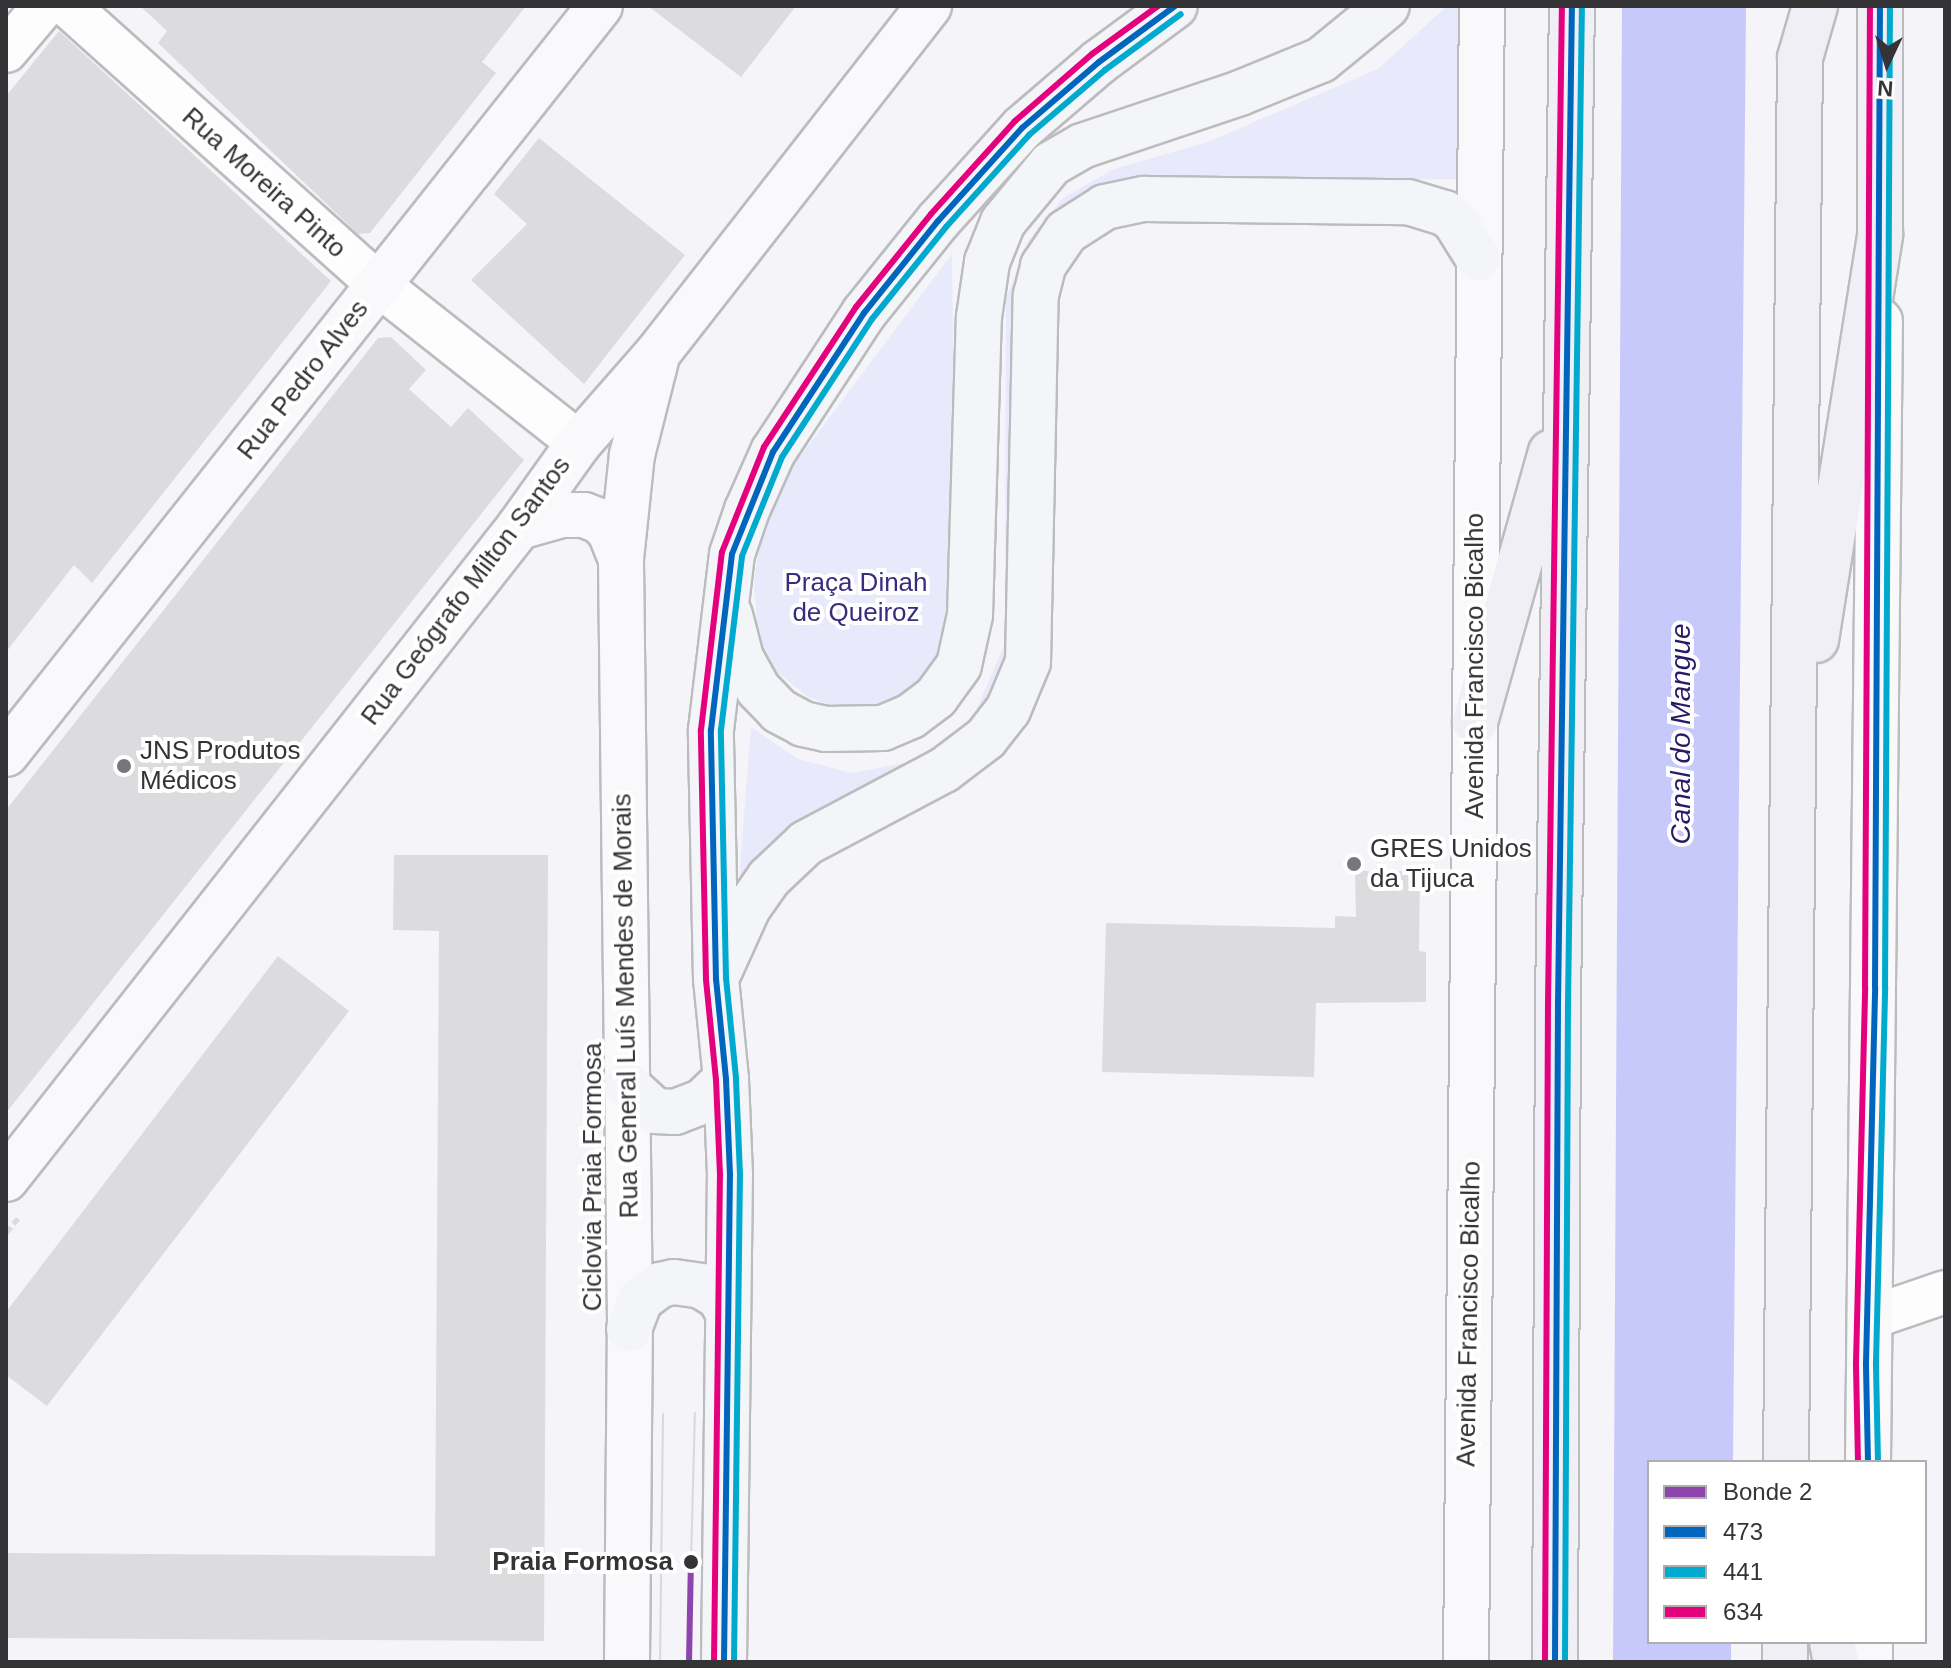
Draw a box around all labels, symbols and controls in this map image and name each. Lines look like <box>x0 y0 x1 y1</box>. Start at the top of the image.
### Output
north arrow <box>1847 24 1927 104</box>
text: N <box>1877 75 1894 101</box>
street label: Rua Moreira Pinto <box>176 101 352 265</box>
street label: Rua Pedro Alves <box>231 294 375 466</box>
street label: Rua Geógrafo Milton Santos <box>355 451 577 731</box>
street label: Avenida Francisco Bicalho <box>1459 513 1491 819</box>
park label: Praça Dinah de Queiroz <box>784 567 928 628</box>
water label: Canal do Mangue <box>1664 623 1698 845</box>
place label: JNS Produtos Médicos <box>140 735 300 796</box>
marker: JNS Produtos Médicos <box>115 757 133 775</box>
street label: Rua General Luís Mendes de Morais <box>607 793 645 1219</box>
place label: GRES Unidos da Tijuca <box>1370 833 1532 894</box>
marker: GRES Unidos da Tijuca <box>1345 855 1363 873</box>
street label: Ciclovia Praia Formosa <box>577 1043 609 1311</box>
street label: Avenida Francisco Bicalho <box>1451 1161 1487 1467</box>
legend <box>1647 1460 1927 1644</box>
text: Bonde 2 <box>1723 1478 1812 1505</box>
text: 473 <box>1723 1518 1763 1545</box>
place label: Praia Formosa <box>492 1546 673 1578</box>
marker: Praia Formosa <box>680 1551 702 1573</box>
text: 441 <box>1723 1558 1763 1585</box>
text: 634 <box>1723 1598 1763 1625</box>

